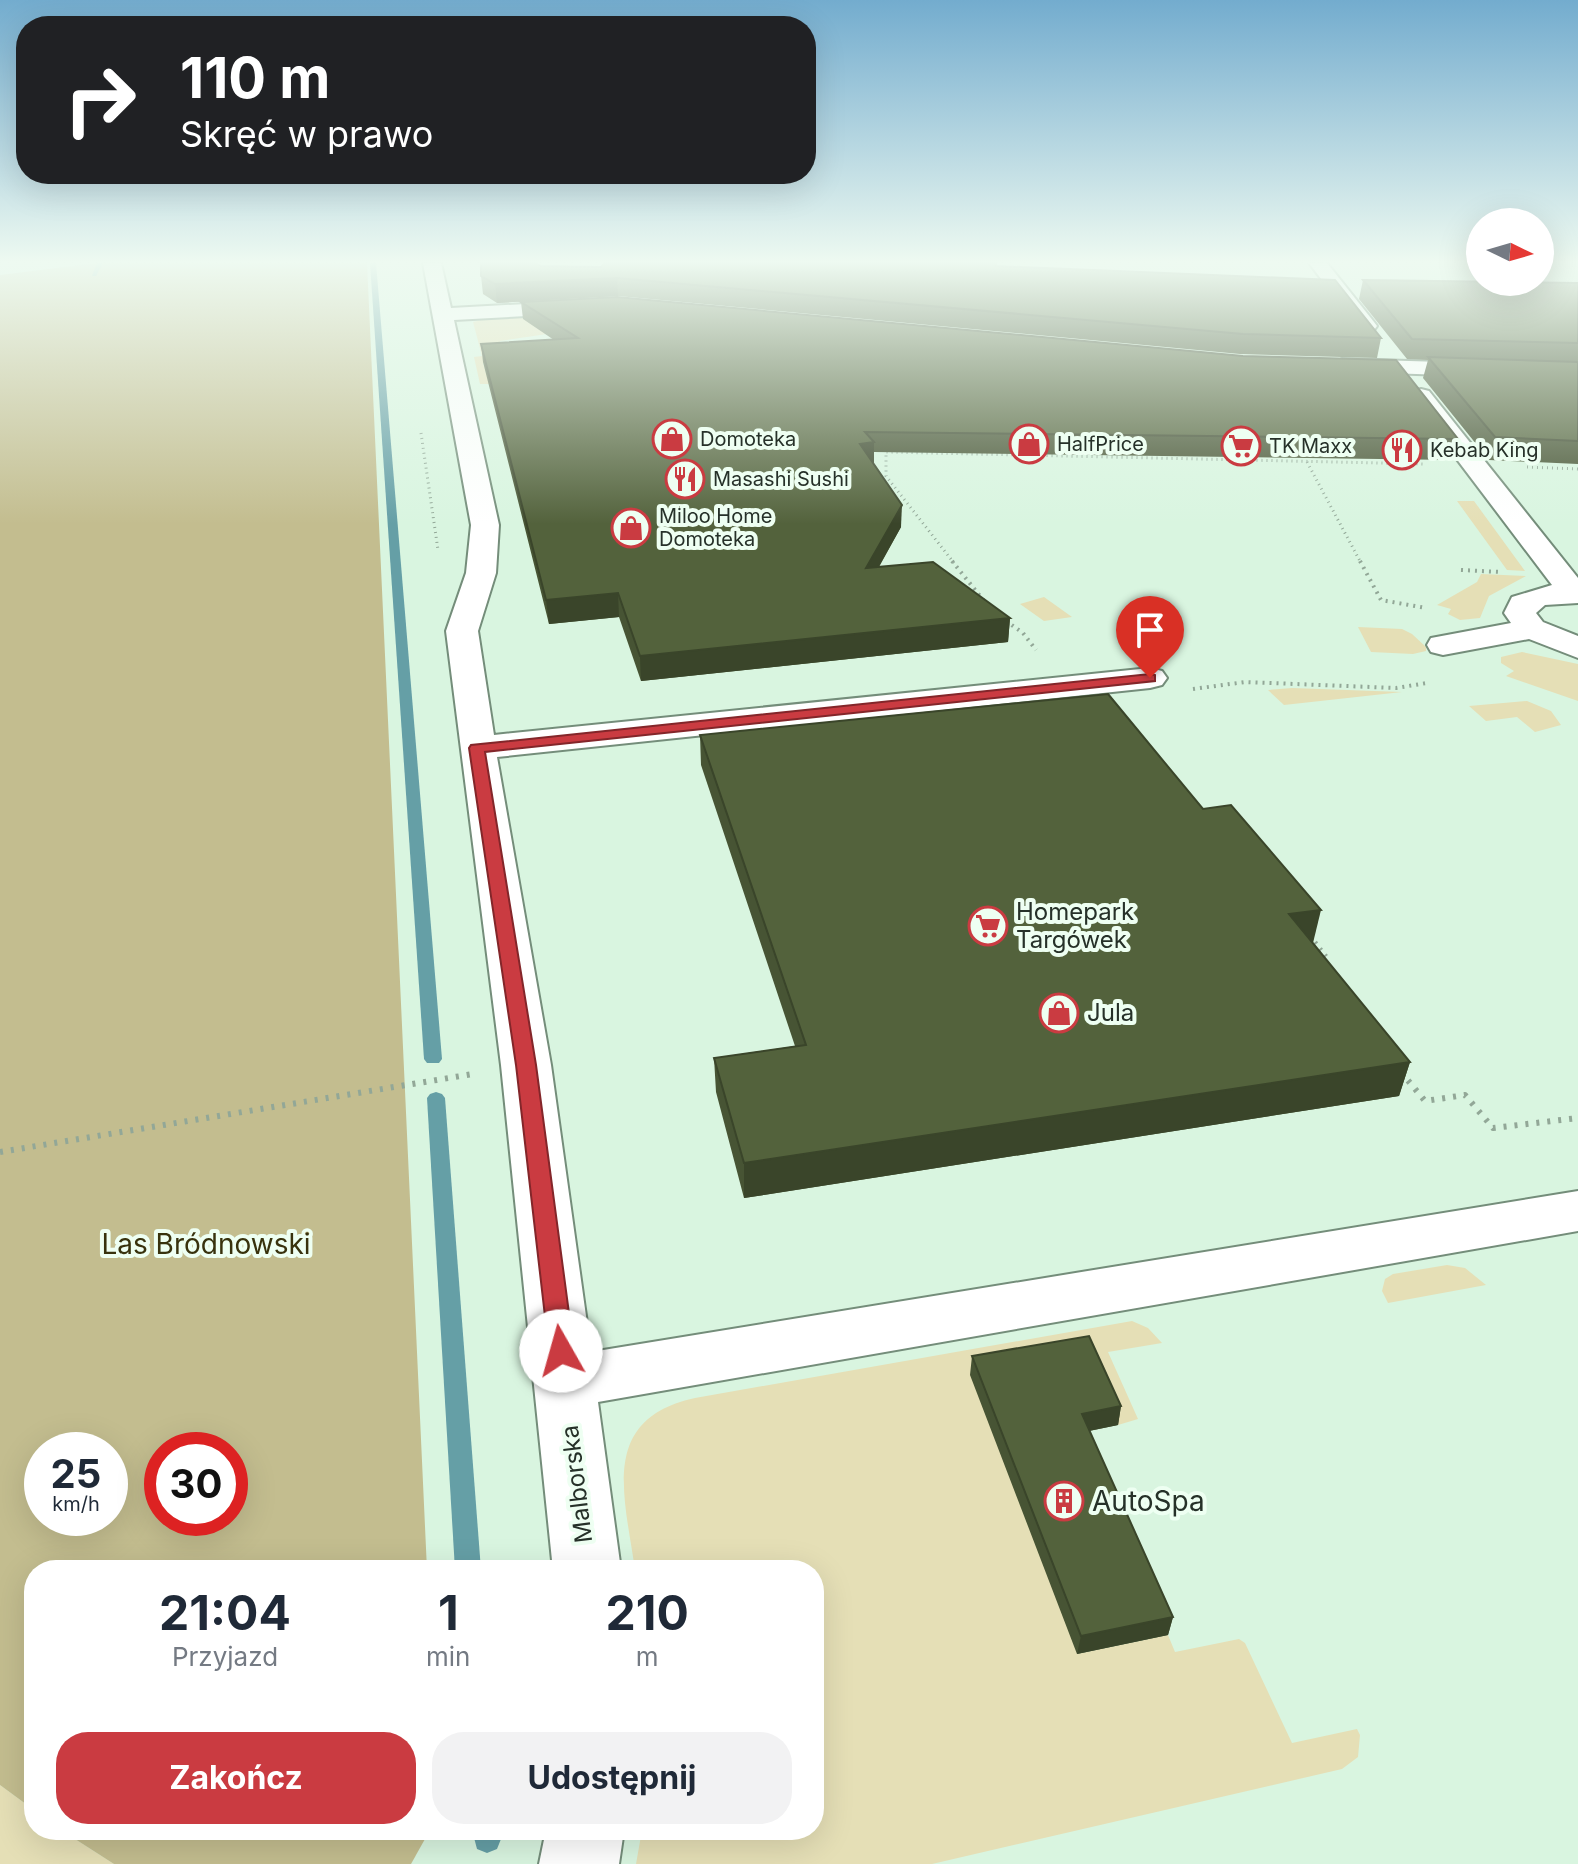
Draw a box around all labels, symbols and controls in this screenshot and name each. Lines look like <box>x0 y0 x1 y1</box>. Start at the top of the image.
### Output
text: 110 m <box>180 44 330 112</box>
icon: right <box>48 48 152 152</box>
text: Skręć w prawo <box>180 112 433 156</box>
north arrow <box>1466 208 1554 296</box>
map controls <box>1466 208 1554 296</box>
shop icon: Domoteka <box>651 418 693 460</box>
shop icon: HalfPrice <box>1008 423 1050 465</box>
supermarket icon: TK Maxx <box>1220 425 1262 467</box>
place label: Domoteka <box>700 427 796 451</box>
restaurant icon: Kebab King <box>1381 429 1423 471</box>
place label: HalfPrice <box>1057 432 1144 456</box>
place label: TK Maxx <box>1269 434 1352 458</box>
place label: Kebab King <box>1430 438 1539 462</box>
restaurant icon: Masashi Sushi <box>664 458 706 500</box>
place label: Masashi Sushi <box>713 467 849 491</box>
place label: Miloo Home Domoteka <box>659 504 772 551</box>
shop icon: Miloo Home Domoteka <box>610 507 652 549</box>
pin <box>1116 596 1184 678</box>
icon: arrive <box>1128 608 1172 652</box>
place label: Homepark Targówek <box>1016 897 1134 954</box>
supermarket icon: Homepark Targówek <box>967 905 1009 947</box>
shop icon: Jula <box>1038 992 1080 1034</box>
place label: Jula <box>1087 998 1134 1027</box>
park label: Las Bródnowski <box>101 1227 311 1261</box>
position arrow <box>519 1309 603 1393</box>
street label: Malborska <box>555 1424 598 1545</box>
speed limit sign: 30 <box>144 1432 248 1536</box>
text: 25 <box>51 1449 101 1498</box>
building icon: AutoSpa <box>1043 1480 1085 1522</box>
place label: AutoSpa <box>1092 1484 1205 1518</box>
text: km/h <box>52 1492 100 1516</box>
text: 21:04 <box>159 1583 291 1642</box>
text: 1 <box>438 1583 459 1642</box>
text: 210 <box>606 1583 689 1642</box>
text: Przyjazd <box>172 1641 278 1672</box>
text: min <box>426 1641 470 1672</box>
text: m <box>636 1641 659 1672</box>
button: Zakończ <box>56 1732 416 1824</box>
button: Udostępnij <box>432 1732 792 1824</box>

